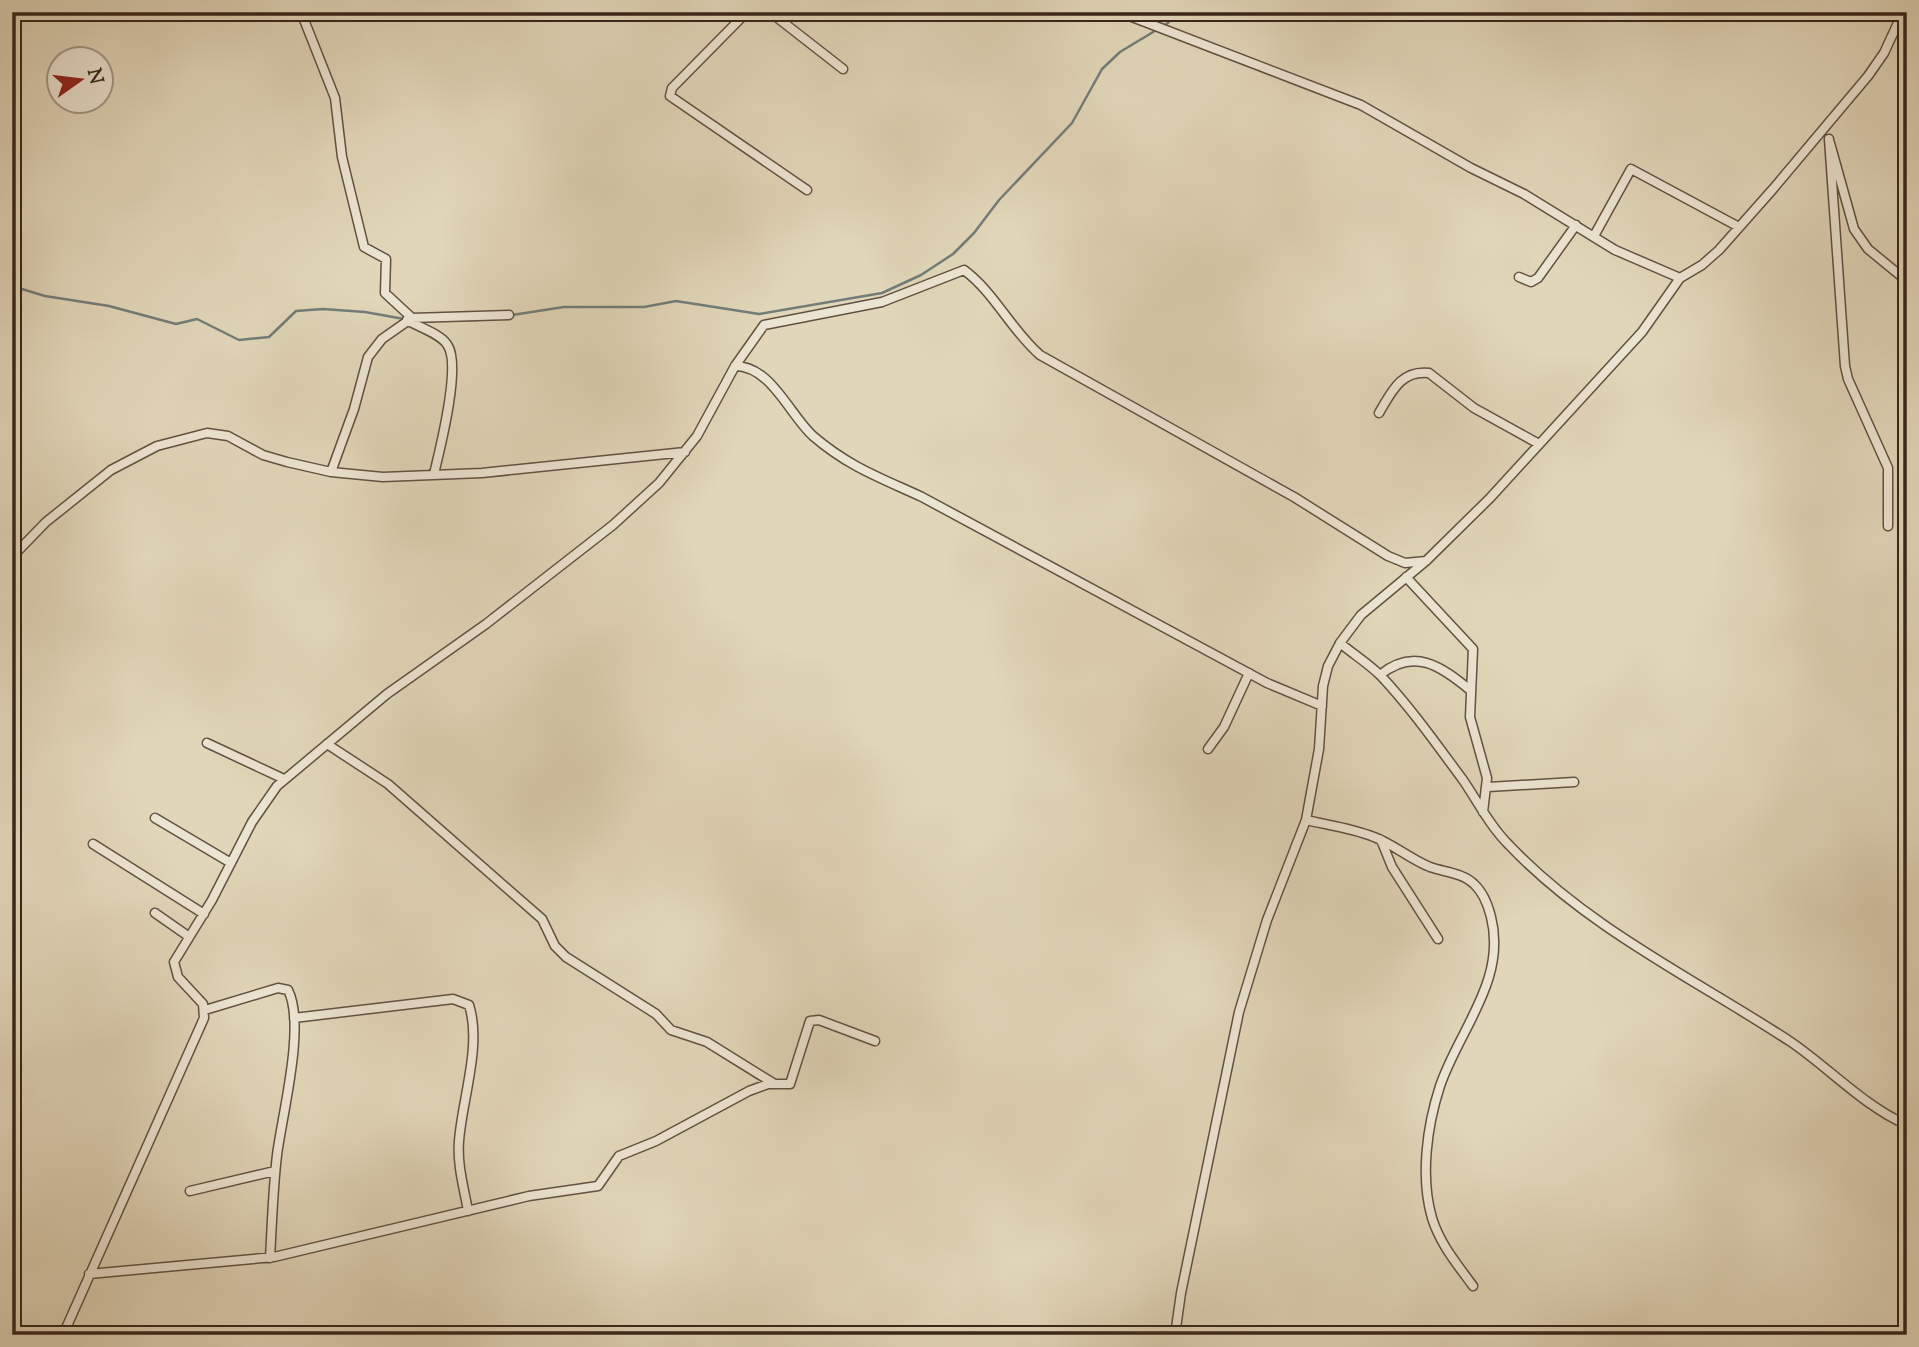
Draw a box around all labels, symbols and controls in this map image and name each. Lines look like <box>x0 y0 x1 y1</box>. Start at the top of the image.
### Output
north arrow <box>46 46 116 116</box>
text: N <box>79 66 109 87</box>

